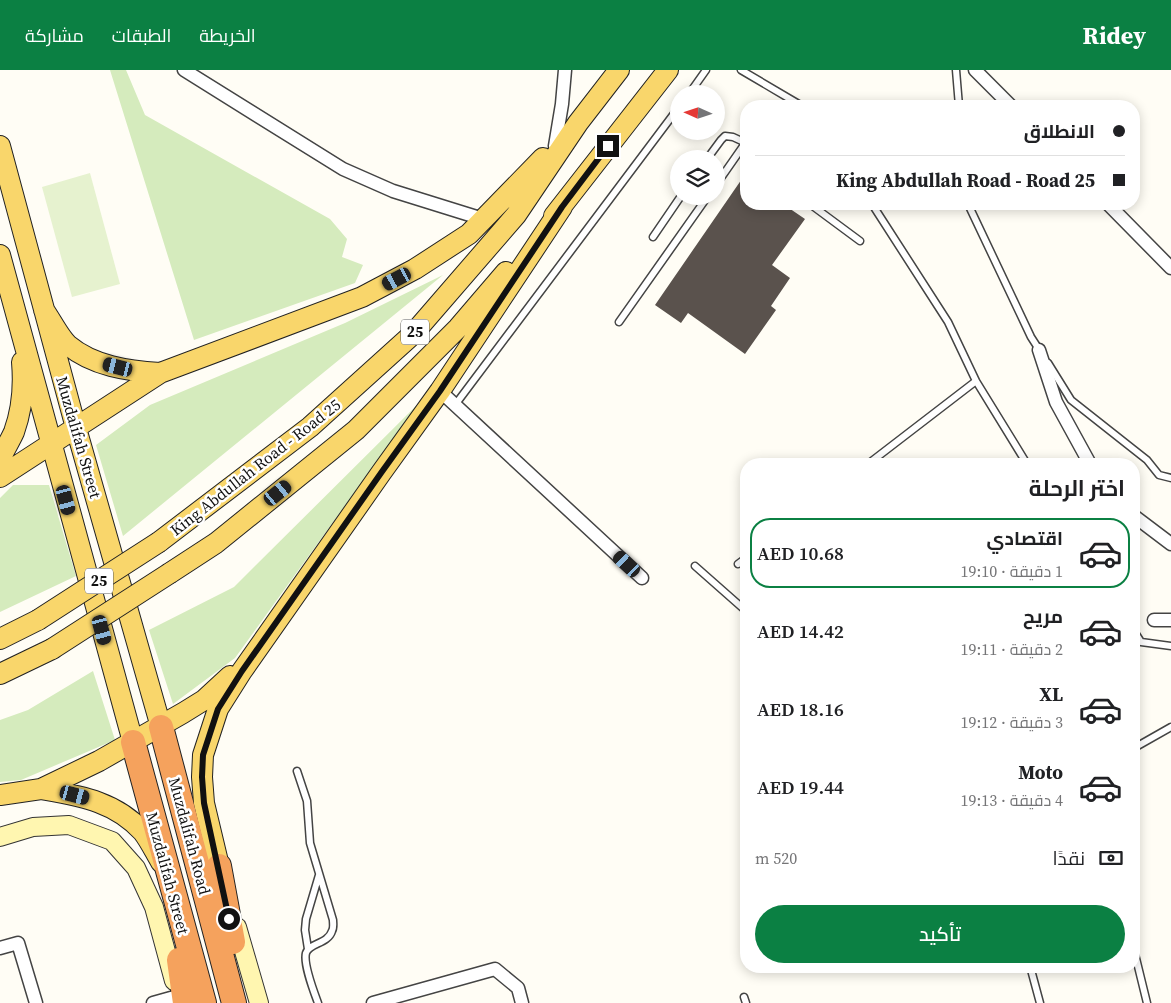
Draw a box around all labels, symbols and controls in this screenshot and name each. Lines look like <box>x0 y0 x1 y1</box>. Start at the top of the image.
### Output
text: Ridey <box>1083 19 1146 52</box>
text: مشاركة <box>25 23 84 48</box>
text: الطبقات <box>112 23 171 48</box>
text: الخريطة <box>199 23 256 48</box>
north arrow <box>670 85 725 140</box>
map controls <box>670 85 725 205</box>
text: الانطلاق <box>1024 118 1095 144</box>
route end <box>597 135 619 157</box>
button: layers <box>670 150 725 205</box>
text: King Abdullah Road - Road 25 <box>836 167 1095 193</box>
car <box>380 265 413 293</box>
road number: 25 <box>401 320 429 344</box>
car <box>101 356 134 378</box>
street label: Muzdalifah Street <box>51 373 107 501</box>
street label: King Abdullah Road - Road 25 <box>165 393 345 541</box>
text: اختر الرحلة <box>1029 473 1125 503</box>
car <box>261 478 294 508</box>
car <box>54 484 77 516</box>
text: اقتصادي <box>987 525 1063 551</box>
icon: car <box>1078 531 1123 576</box>
text: AED 10.68 <box>757 540 844 566</box>
car <box>610 548 643 580</box>
text: 1 دقيقة · 19:10 <box>961 560 1063 582</box>
road number: 25 <box>85 568 113 594</box>
text: مريح <box>1023 603 1063 629</box>
icon: car <box>1078 609 1123 654</box>
car <box>90 614 113 646</box>
text: AED 14.42 <box>757 618 844 644</box>
text: 2 دقيقة · 19:11 <box>961 638 1063 660</box>
text: XL <box>1040 681 1063 707</box>
icon: car <box>1078 687 1123 732</box>
text: AED 18.16 <box>757 696 844 722</box>
text: 3 دقيقة · 19:12 <box>961 711 1063 733</box>
text: Moto <box>1018 759 1063 785</box>
icon: car <box>1078 765 1123 810</box>
text: AED 19.44 <box>757 774 844 800</box>
street label: Muzdalifah Road <box>164 775 216 897</box>
car <box>58 784 91 806</box>
text: 4 دقيقة · 19:13 <box>961 789 1063 811</box>
street label: Muzdalifah Street <box>141 809 195 937</box>
icon: cash <box>1097 844 1125 872</box>
text: نقدًا <box>1053 845 1085 871</box>
text: 520 m <box>755 847 797 869</box>
button: تأكيد <box>755 905 1125 963</box>
route start <box>218 908 240 930</box>

